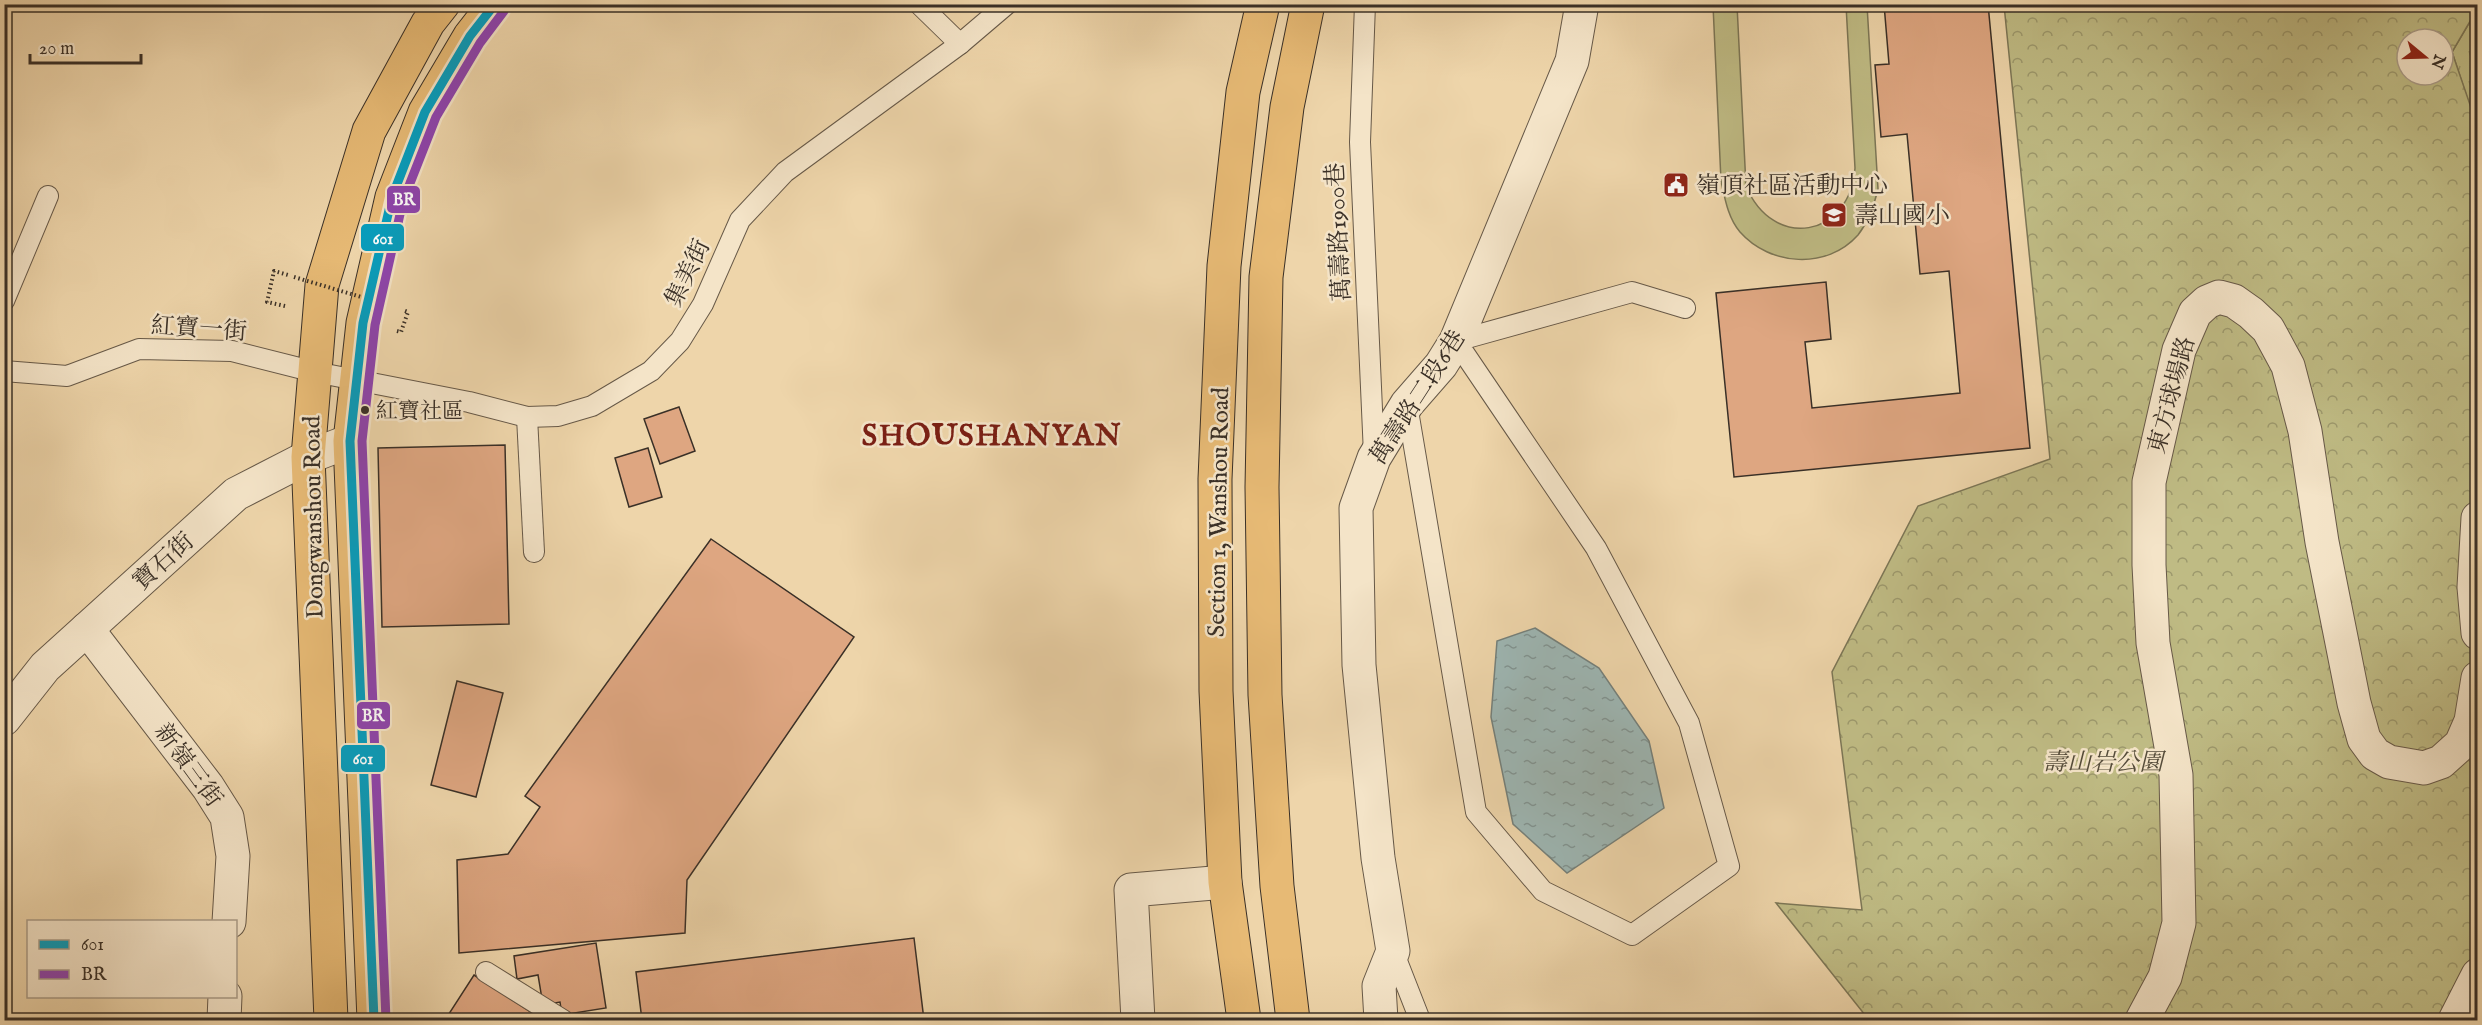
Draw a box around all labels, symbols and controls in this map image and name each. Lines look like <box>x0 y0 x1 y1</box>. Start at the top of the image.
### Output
scale bar <box>30 27 141 65</box>
north arrow <box>2395 27 2455 87</box>
text: 20 m <box>39 38 74 61</box>
text: N <box>2426 50 2449 71</box>
street label: 萬壽路1900巷 <box>1320 162 1359 302</box>
public building icon: 嶺頂社區活動中心 <box>1661 170 1691 200</box>
place label: 嶺頂社區活動中心 <box>1696 171 1888 202</box>
line badge: BR <box>386 185 421 214</box>
text: BR <box>393 191 416 211</box>
school or university icon: 壽山國小 <box>1819 200 1849 230</box>
place label: 壽山國小 <box>1854 201 1950 232</box>
line badge: 601 <box>360 223 405 252</box>
text: 601 <box>373 230 393 250</box>
street label: 集美街 <box>659 235 718 313</box>
street label: 紅寶一街 <box>150 311 248 348</box>
street label: 萬壽路二段6巷 <box>1363 325 1473 471</box>
street label: 東方球場路 <box>2142 333 2203 457</box>
street label: Section 1, Wanshou Road <box>1202 387 1237 637</box>
place label: 紅寶社區 <box>376 398 464 426</box>
marker: 紅寶社區 <box>359 404 371 416</box>
street label: Dongwanshou Road <box>297 415 332 619</box>
district label: SHOUSHANYAN <box>862 418 1122 456</box>
street label: 寶石街 <box>127 527 201 598</box>
line badge: BR <box>356 701 391 730</box>
text: BR <box>362 707 385 727</box>
street label: 新嶺三街 <box>147 718 229 814</box>
line badge: 601 <box>340 744 386 773</box>
park label: 壽山岩公園 <box>2043 748 2167 779</box>
text: 601 <box>353 750 373 770</box>
legend <box>27 920 237 998</box>
text: 601 <box>81 934 104 957</box>
text: BR <box>81 964 108 987</box>

